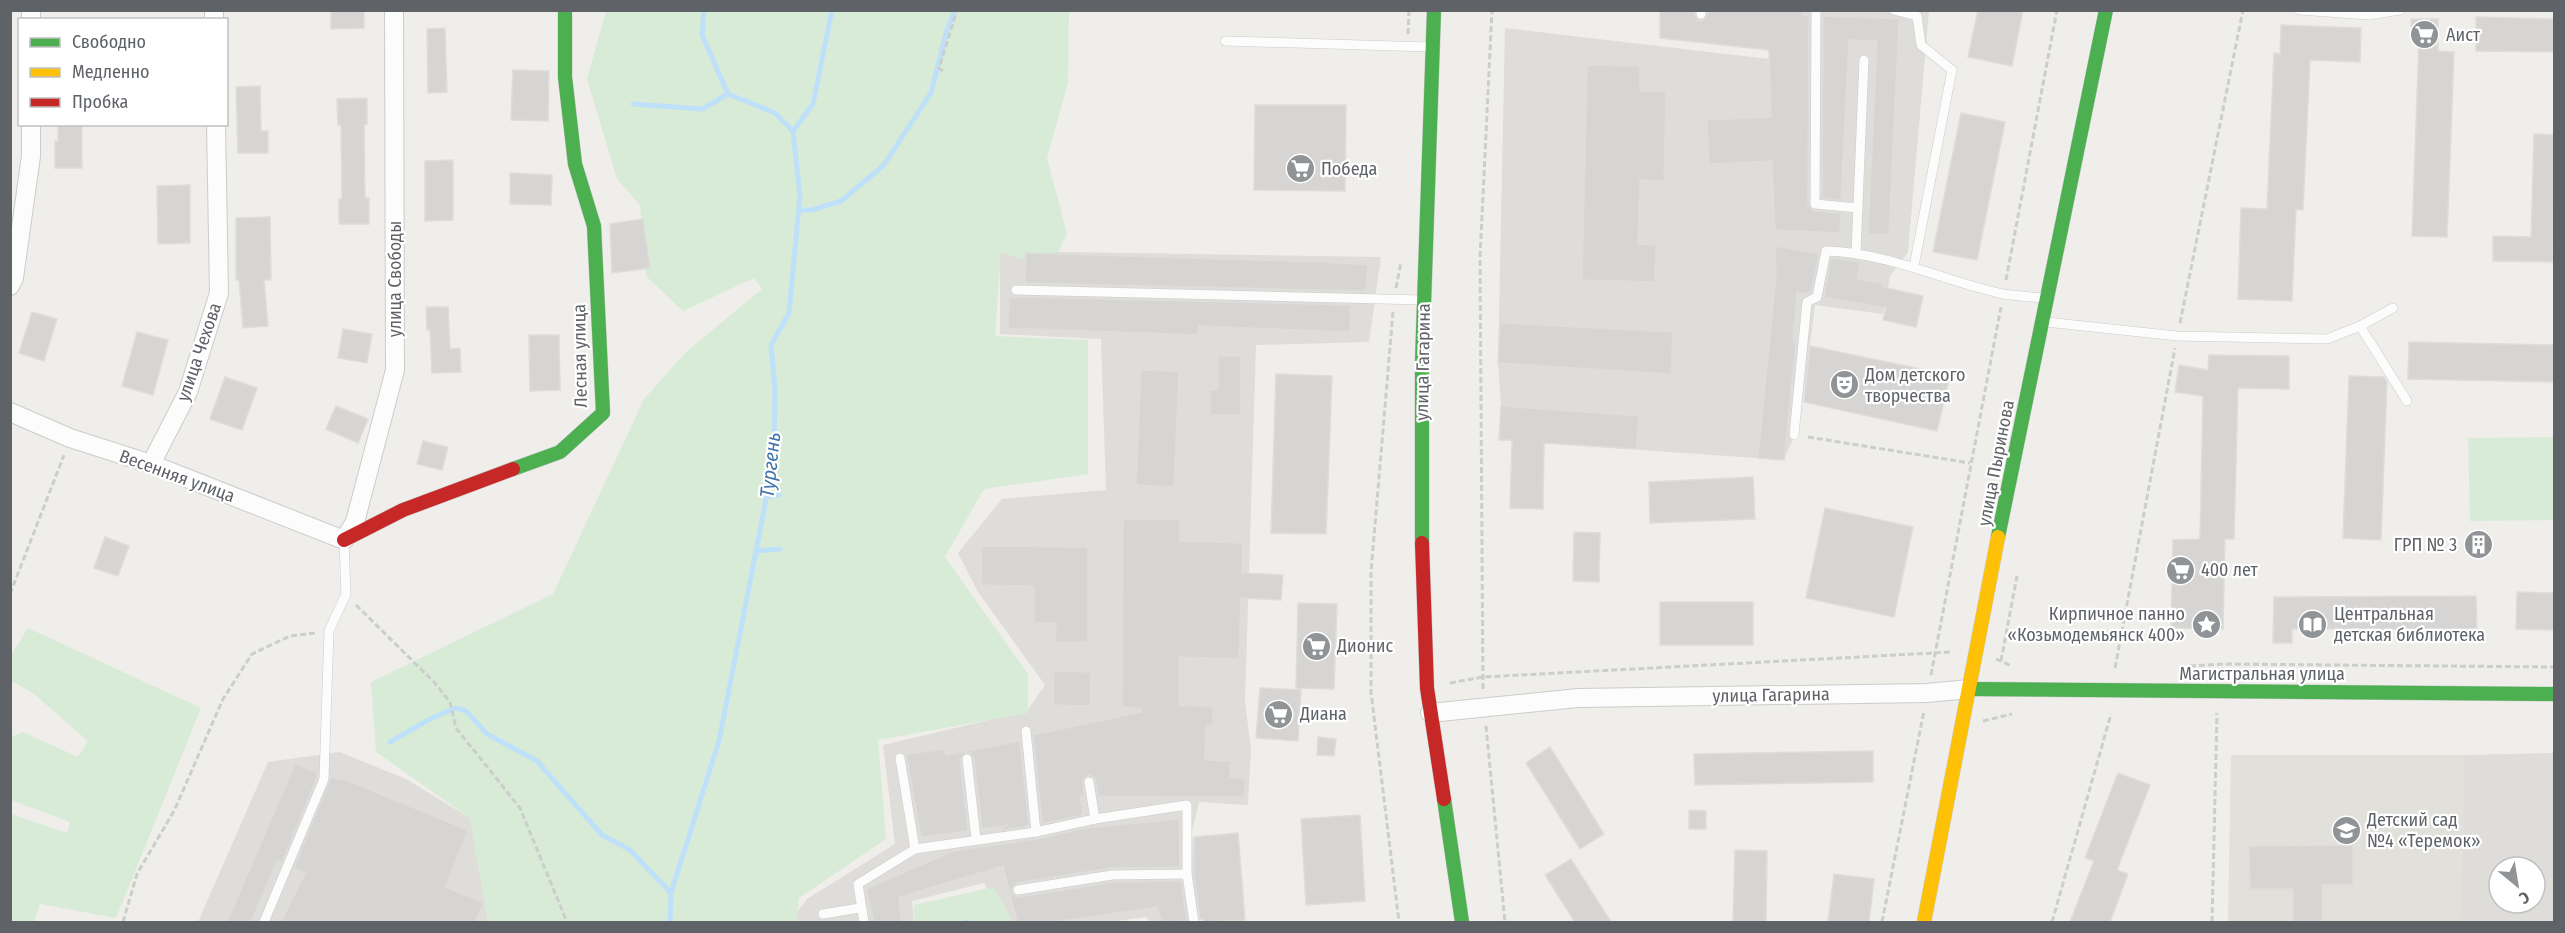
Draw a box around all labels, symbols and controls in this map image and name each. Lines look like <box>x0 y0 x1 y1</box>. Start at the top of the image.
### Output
legend <box>18 18 228 126</box>
supermarket icon: Аист <box>2409 19 2441 51</box>
place label: Аист <box>2446 24 2481 46</box>
text: Свободно <box>72 31 146 53</box>
text: Медленно <box>72 61 150 83</box>
text: Пробка <box>72 91 128 113</box>
supermarket icon: Победа <box>1284 153 1316 185</box>
place label: Победа <box>1321 158 1377 180</box>
street label: улица Свободы <box>384 221 406 337</box>
street label: улица Чехова <box>172 300 226 404</box>
street label: улица Гагарина <box>1411 303 1435 421</box>
street label: Лесная улица <box>568 304 592 408</box>
place label: Дом детского творчества <box>1864 364 1965 407</box>
theatre icon: Дом детского творчества <box>1828 369 1860 401</box>
street label: улица Пыринова <box>1973 398 2019 528</box>
water label: Тургень <box>755 431 785 499</box>
street label: Весенняя улица <box>116 445 238 507</box>
building icon: ГРП № 3 <box>2462 529 2494 561</box>
place label: ГРП № 3 <box>2394 534 2457 556</box>
supermarket icon: 400 лет <box>2164 554 2196 586</box>
place label: 400 лет <box>2201 559 2258 581</box>
place label: Кирпичное панно «Козьмодемьянск 400» <box>2007 603 2185 646</box>
place label: Центральная детская библиотека <box>2334 603 2485 646</box>
place icon: Кирпичное панно «Козьмодемьянск 400» <box>2190 608 2222 640</box>
library icon: Центральная детская библиотека <box>2297 608 2329 640</box>
supermarket icon: Дионис <box>1300 630 1332 662</box>
place label: Дионис <box>1336 635 1393 657</box>
street label: Магистральная улица <box>2179 663 2345 685</box>
street label: улица Гагарина <box>1712 683 1830 707</box>
supermarket icon: Диана <box>1263 698 1295 730</box>
place label: Диана <box>1299 703 1347 725</box>
place label: Детский сад №4 «Теремок» <box>2366 809 2481 852</box>
school or university icon: Детский сад №4 «Теремок» <box>2330 814 2362 846</box>
north arrow <box>2487 855 2547 915</box>
text: С <box>2515 887 2533 908</box>

